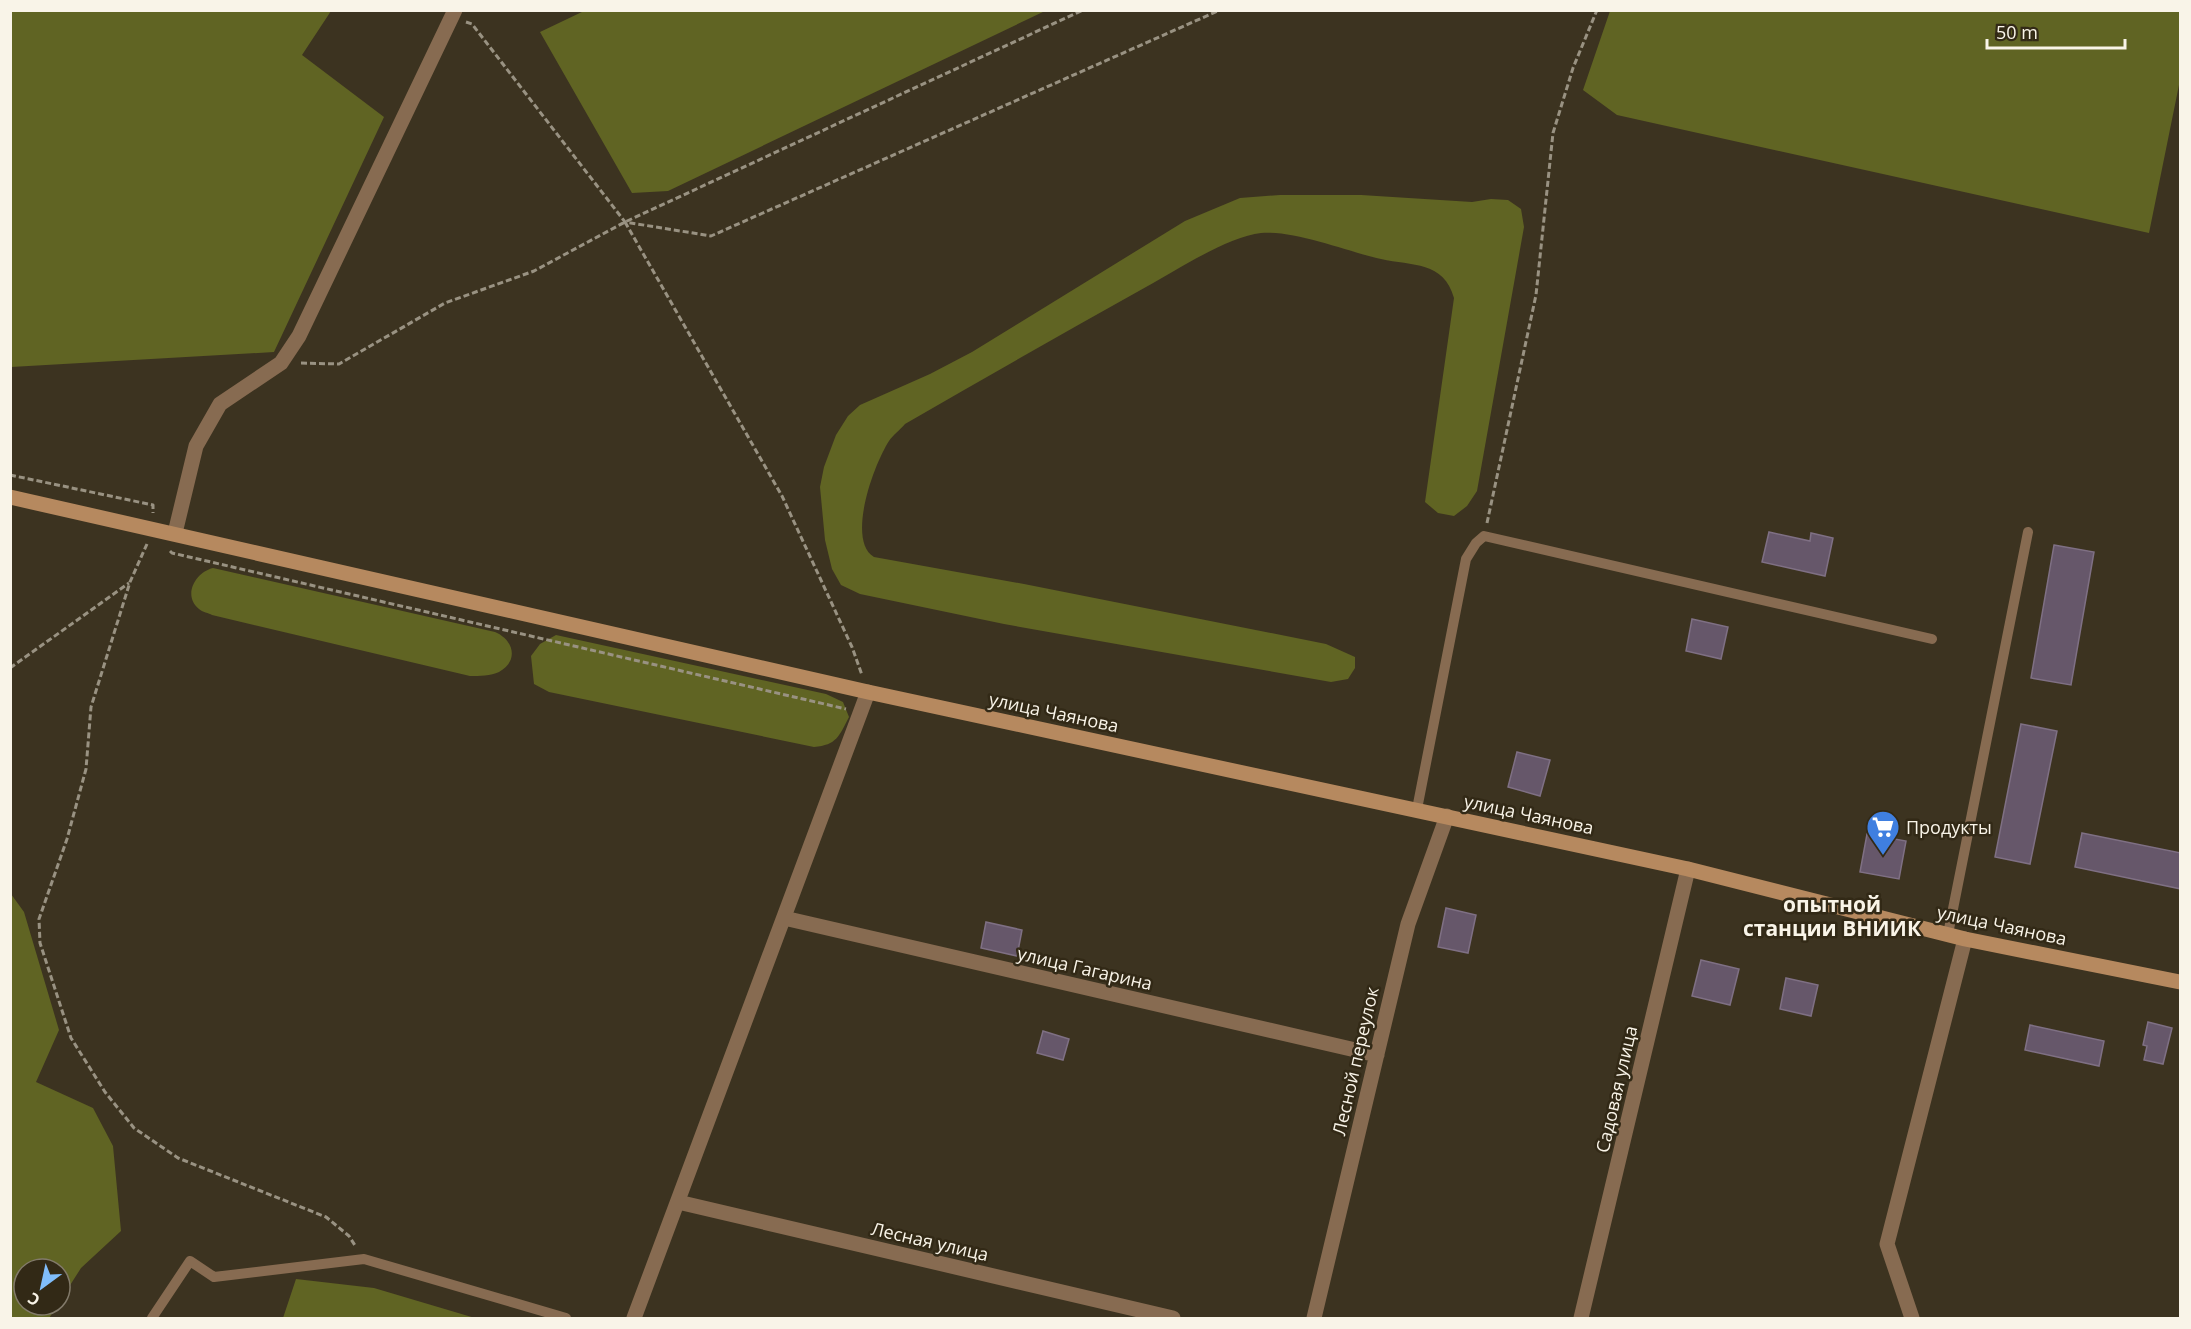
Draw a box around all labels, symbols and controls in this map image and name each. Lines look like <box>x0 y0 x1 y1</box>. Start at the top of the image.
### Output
scale bar <box>1987 12 2125 50</box>
text: 50 m <box>1996 20 2038 44</box>
street label: улица Чаянова <box>987 687 1121 737</box>
street label: улица Чаянова <box>1462 789 1596 839</box>
supermarket icon: Продукты <box>1865 809 1901 856</box>
place label: Продукты <box>1906 815 1992 839</box>
district label: опытной станции ВНИИК <box>1743 890 1922 942</box>
street label: улица Чаянова <box>1935 900 2069 950</box>
street label: улица Гагарина <box>1015 941 1155 995</box>
street label: Лесной переулок <box>1326 984 1384 1138</box>
street label: Садовая улица <box>1590 1023 1642 1155</box>
street label: Лесная улица <box>869 1216 991 1266</box>
north arrow <box>12 1257 72 1317</box>
text: С <box>24 1288 44 1312</box>

